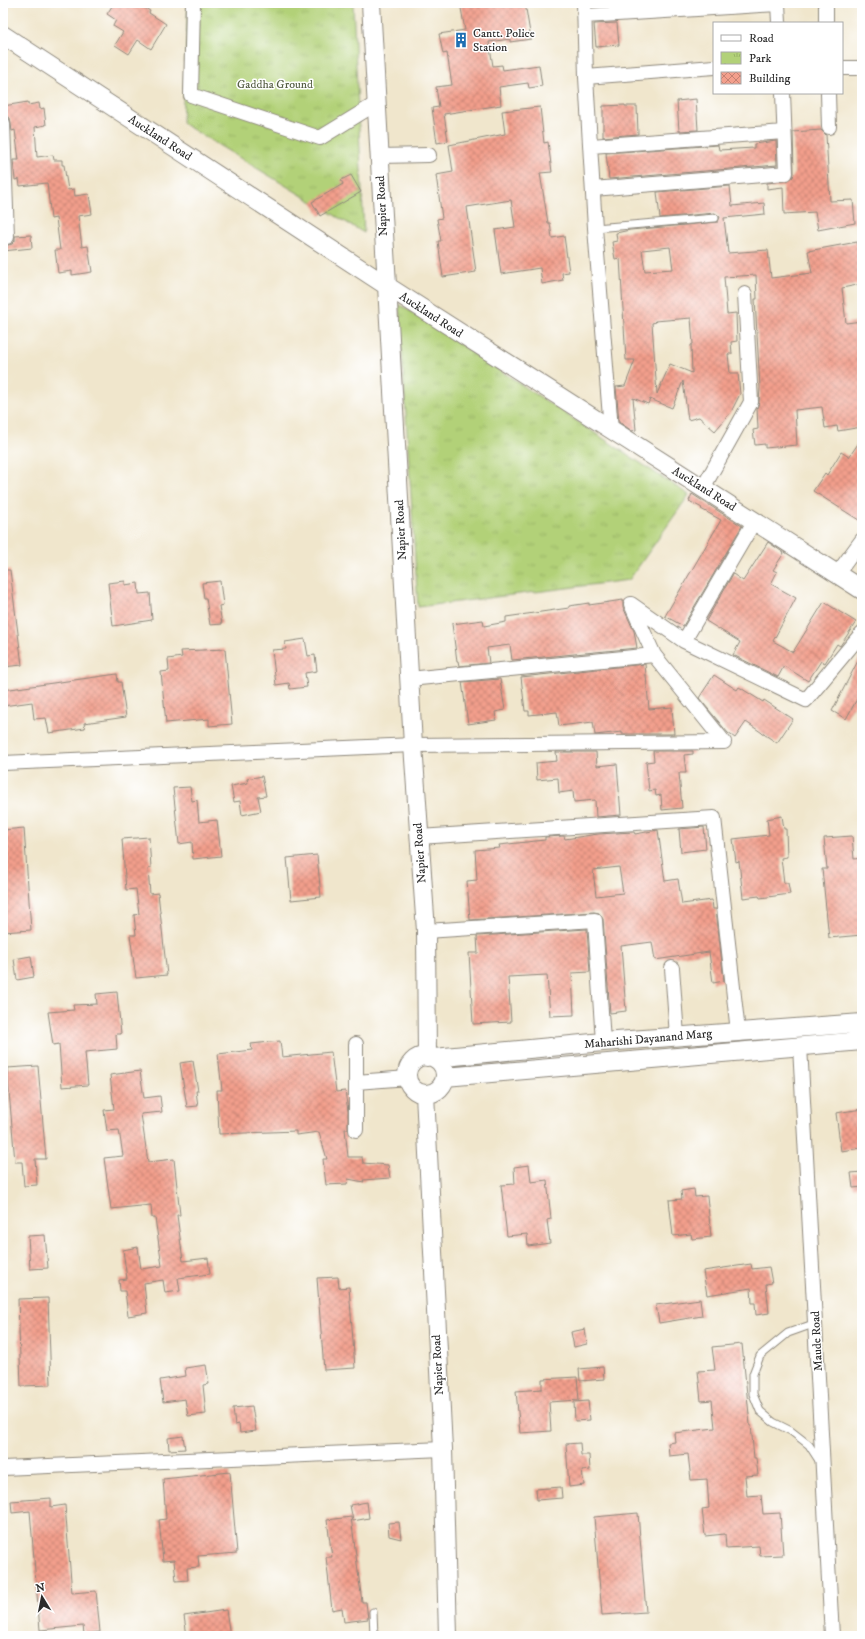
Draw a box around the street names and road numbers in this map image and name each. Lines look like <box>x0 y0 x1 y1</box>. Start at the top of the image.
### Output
street label: Auckland Road <box>125 112 195 164</box>
street label: Napier Road <box>373 175 391 237</box>
street label: Auckland Road <box>396 289 466 341</box>
street label: Auckland Road <box>669 463 739 515</box>
street label: Napier Road <box>392 499 410 561</box>
street label: Napier Road <box>410 822 430 884</box>
street label: Maharishi Dayanand Marg <box>583 1026 713 1052</box>
street label: Maude Road <box>808 1311 826 1371</box>
street label: Napier Road <box>429 1334 447 1396</box>

